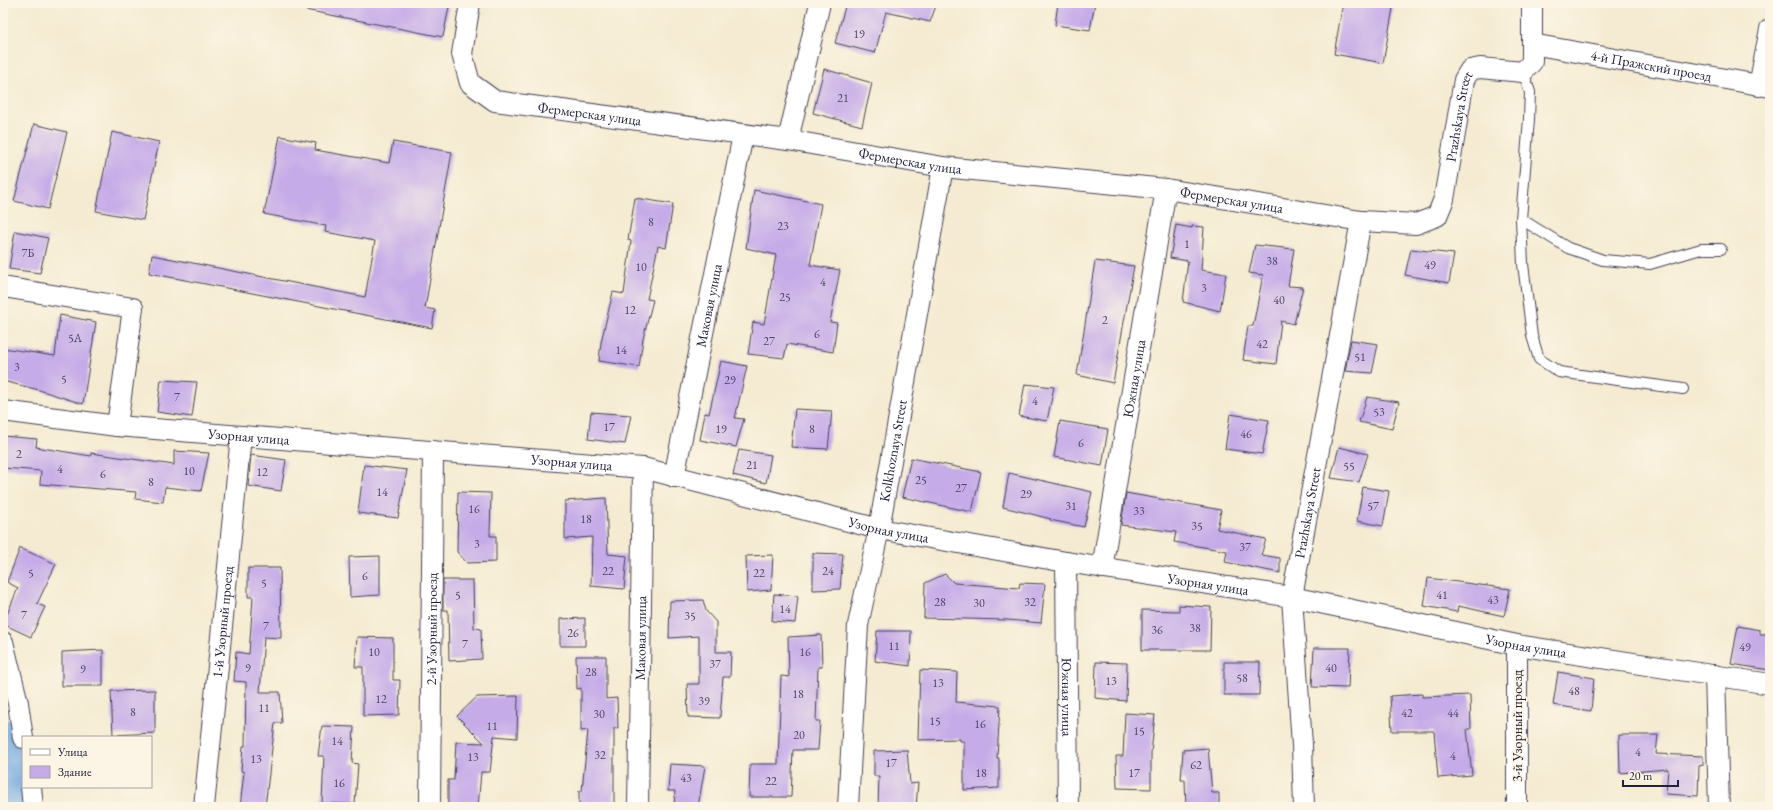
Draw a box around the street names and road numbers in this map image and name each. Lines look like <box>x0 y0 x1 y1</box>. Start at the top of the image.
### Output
street label: 4-й Пражский проезд <box>1589 46 1714 85</box>
street label: Prazhskaya Street <box>1441 67 1477 163</box>
street label: Фермерская улица <box>537 98 643 129</box>
street label: Фермерская улица <box>857 143 963 178</box>
street label: Фермерская улица <box>1179 182 1285 217</box>
street label: Маковая улица <box>691 262 726 349</box>
street label: Южная улица <box>1119 338 1149 419</box>
street label: Kolkhoznaya Street <box>875 398 911 503</box>
street label: Узорная улица <box>206 424 290 449</box>
street label: Узорная улица <box>529 450 613 475</box>
street label: Prazhskaya Street <box>1290 465 1325 560</box>
street label: Узорная улица <box>845 512 931 547</box>
street label: 1-й Узорный проезд <box>208 565 237 679</box>
street label: Узорная улица <box>1165 569 1250 599</box>
street label: 2-й Узорный проезд <box>422 572 441 685</box>
street label: Маковая улица <box>631 595 650 680</box>
street label: Узорная улица <box>1483 629 1568 662</box>
street label: Южная улица <box>1058 657 1076 737</box>
street label: 3-й Узорный проезд <box>1508 669 1526 782</box>

